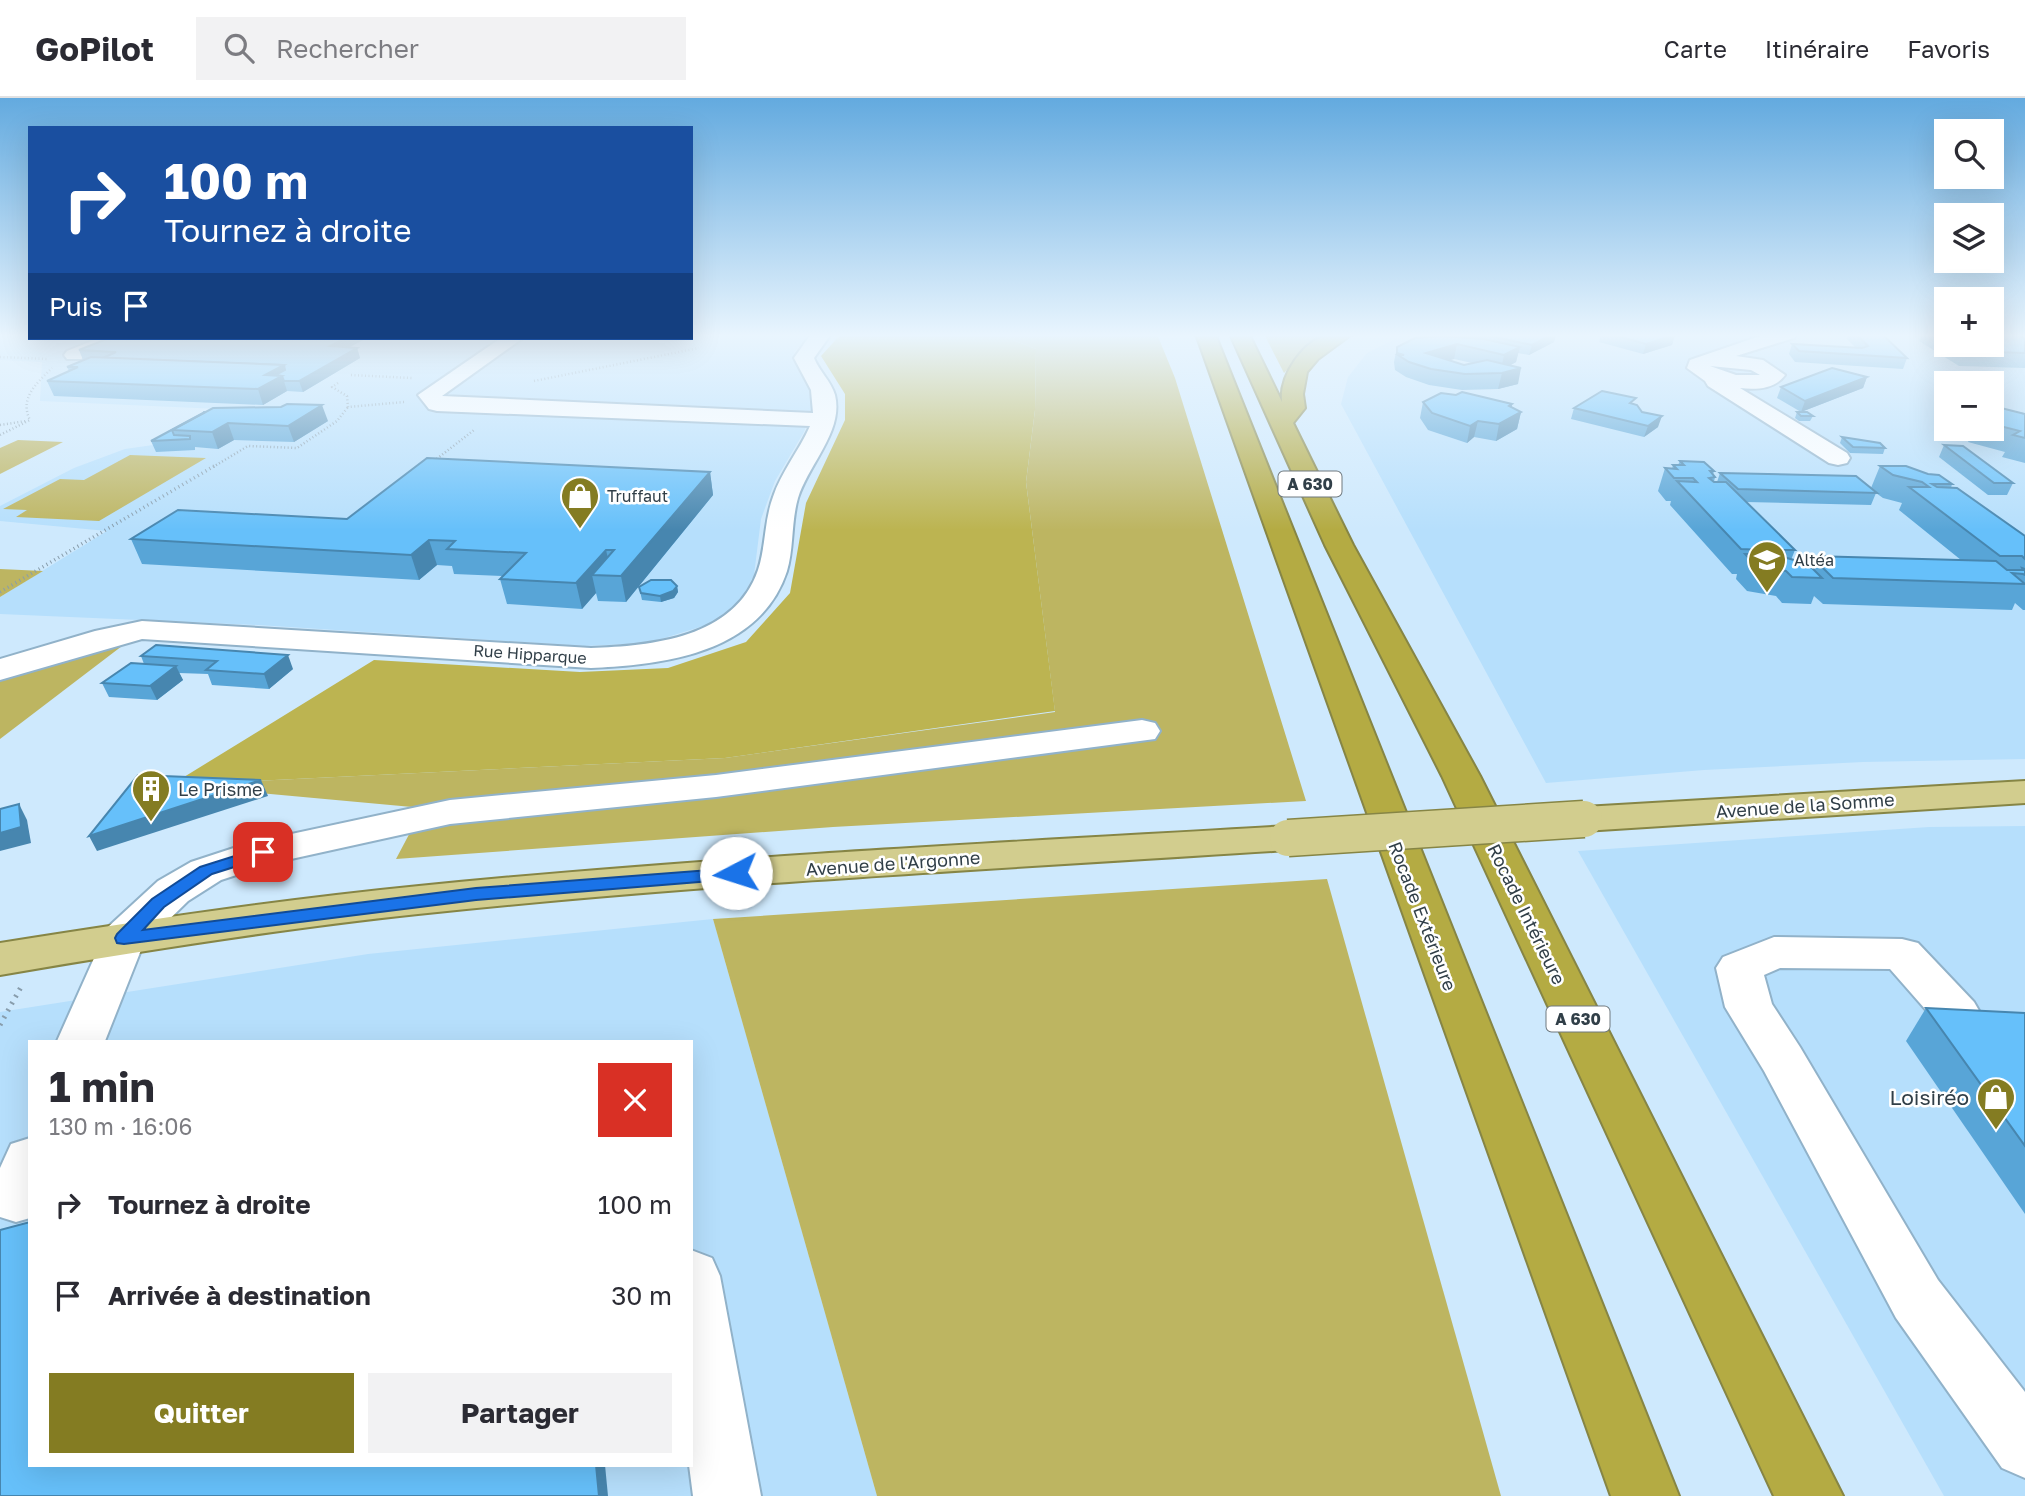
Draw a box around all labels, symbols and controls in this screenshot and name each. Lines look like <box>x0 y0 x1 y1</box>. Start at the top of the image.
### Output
search box <box>196 17 686 80</box>
text: GoPilot <box>35 29 154 68</box>
icon: search <box>220 29 258 67</box>
text: Rechercher <box>276 33 419 64</box>
text: Carte <box>1664 34 1727 63</box>
text: Itinéraire <box>1765 34 1869 63</box>
text: Favoris <box>1907 34 1990 63</box>
map controls <box>1934 119 2004 441</box>
button: search <box>1934 119 2004 189</box>
text: 100 m <box>164 151 308 210</box>
icon: right <box>49 154 140 245</box>
button: layers <box>1934 203 2004 273</box>
text: Tournez à droite <box>164 211 412 249</box>
icon: arrive <box>117 287 155 325</box>
button: + <box>1934 287 2004 357</box>
text: Puis <box>49 291 103 322</box>
button: − <box>1934 371 2004 441</box>
road number: A 630 <box>1278 472 1342 496</box>
shop icon: Truffaut <box>559 475 601 530</box>
place label: Truffaut <box>607 486 668 506</box>
school or university icon: Altéa <box>1746 539 1788 594</box>
place label: Altéa <box>1794 550 1834 570</box>
street label: Rue Hipparque <box>473 640 587 668</box>
building icon: Le Prisme <box>130 768 172 823</box>
place label: Le Prisme <box>178 778 263 800</box>
street label: Avenue de la Somme <box>1715 788 1895 822</box>
pin <box>233 822 293 882</box>
icon: arrive <box>244 833 282 871</box>
position arrow <box>699 836 773 910</box>
street label: Rocade Extérieure <box>1384 838 1462 994</box>
street label: Rocade Intérieure <box>1483 840 1571 988</box>
street label: Avenue de l'Argonne <box>805 846 981 880</box>
road number: A 630 <box>1546 1007 1610 1032</box>
text: 1 min <box>49 1061 155 1111</box>
button: close <box>598 1063 672 1137</box>
shop icon: Loisiréo <box>1975 1076 2017 1131</box>
place label: Loisiréo <box>1889 1084 1969 1110</box>
text: 130 m · 16:06 <box>49 1112 193 1140</box>
icon: right <box>49 1186 87 1224</box>
text: Tournez à droite <box>108 1189 311 1220</box>
text: 100 m <box>598 1189 672 1220</box>
icon: arrive <box>49 1277 87 1315</box>
text: Arrivée à destination <box>108 1280 371 1311</box>
text: 30 m <box>611 1280 672 1311</box>
button: Quitter <box>49 1373 354 1453</box>
button: Partager <box>368 1373 672 1453</box>

